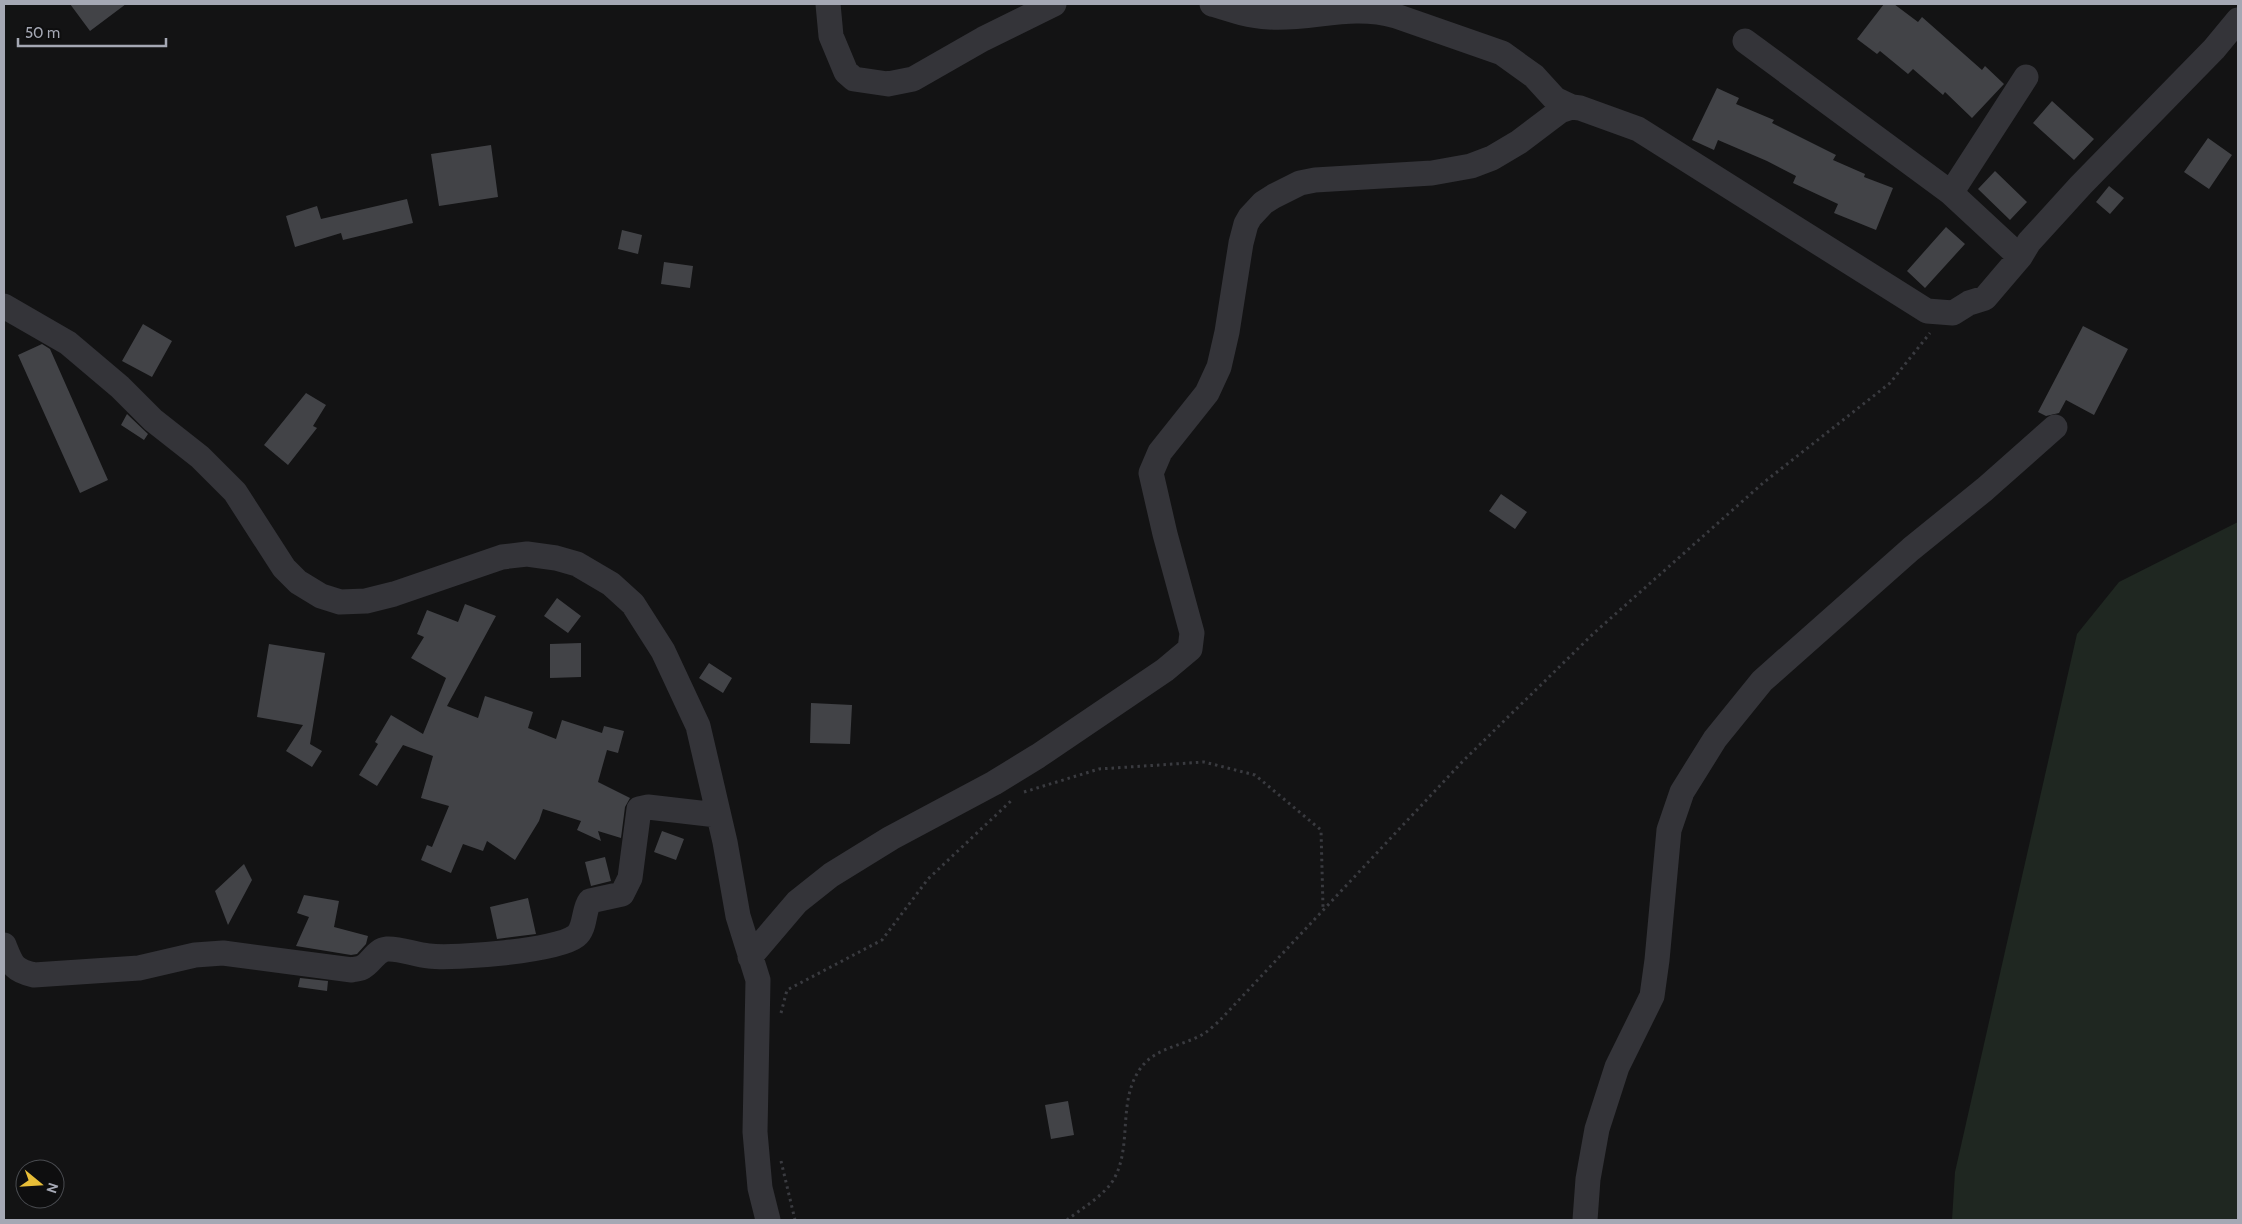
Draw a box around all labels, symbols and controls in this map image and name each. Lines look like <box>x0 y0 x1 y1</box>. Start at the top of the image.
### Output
scale bar <box>18 15 165 47</box>
text: 50 m <box>25 24 60 42</box>
north arrow <box>15 1159 65 1209</box>
text: N <box>42 1181 62 1196</box>

